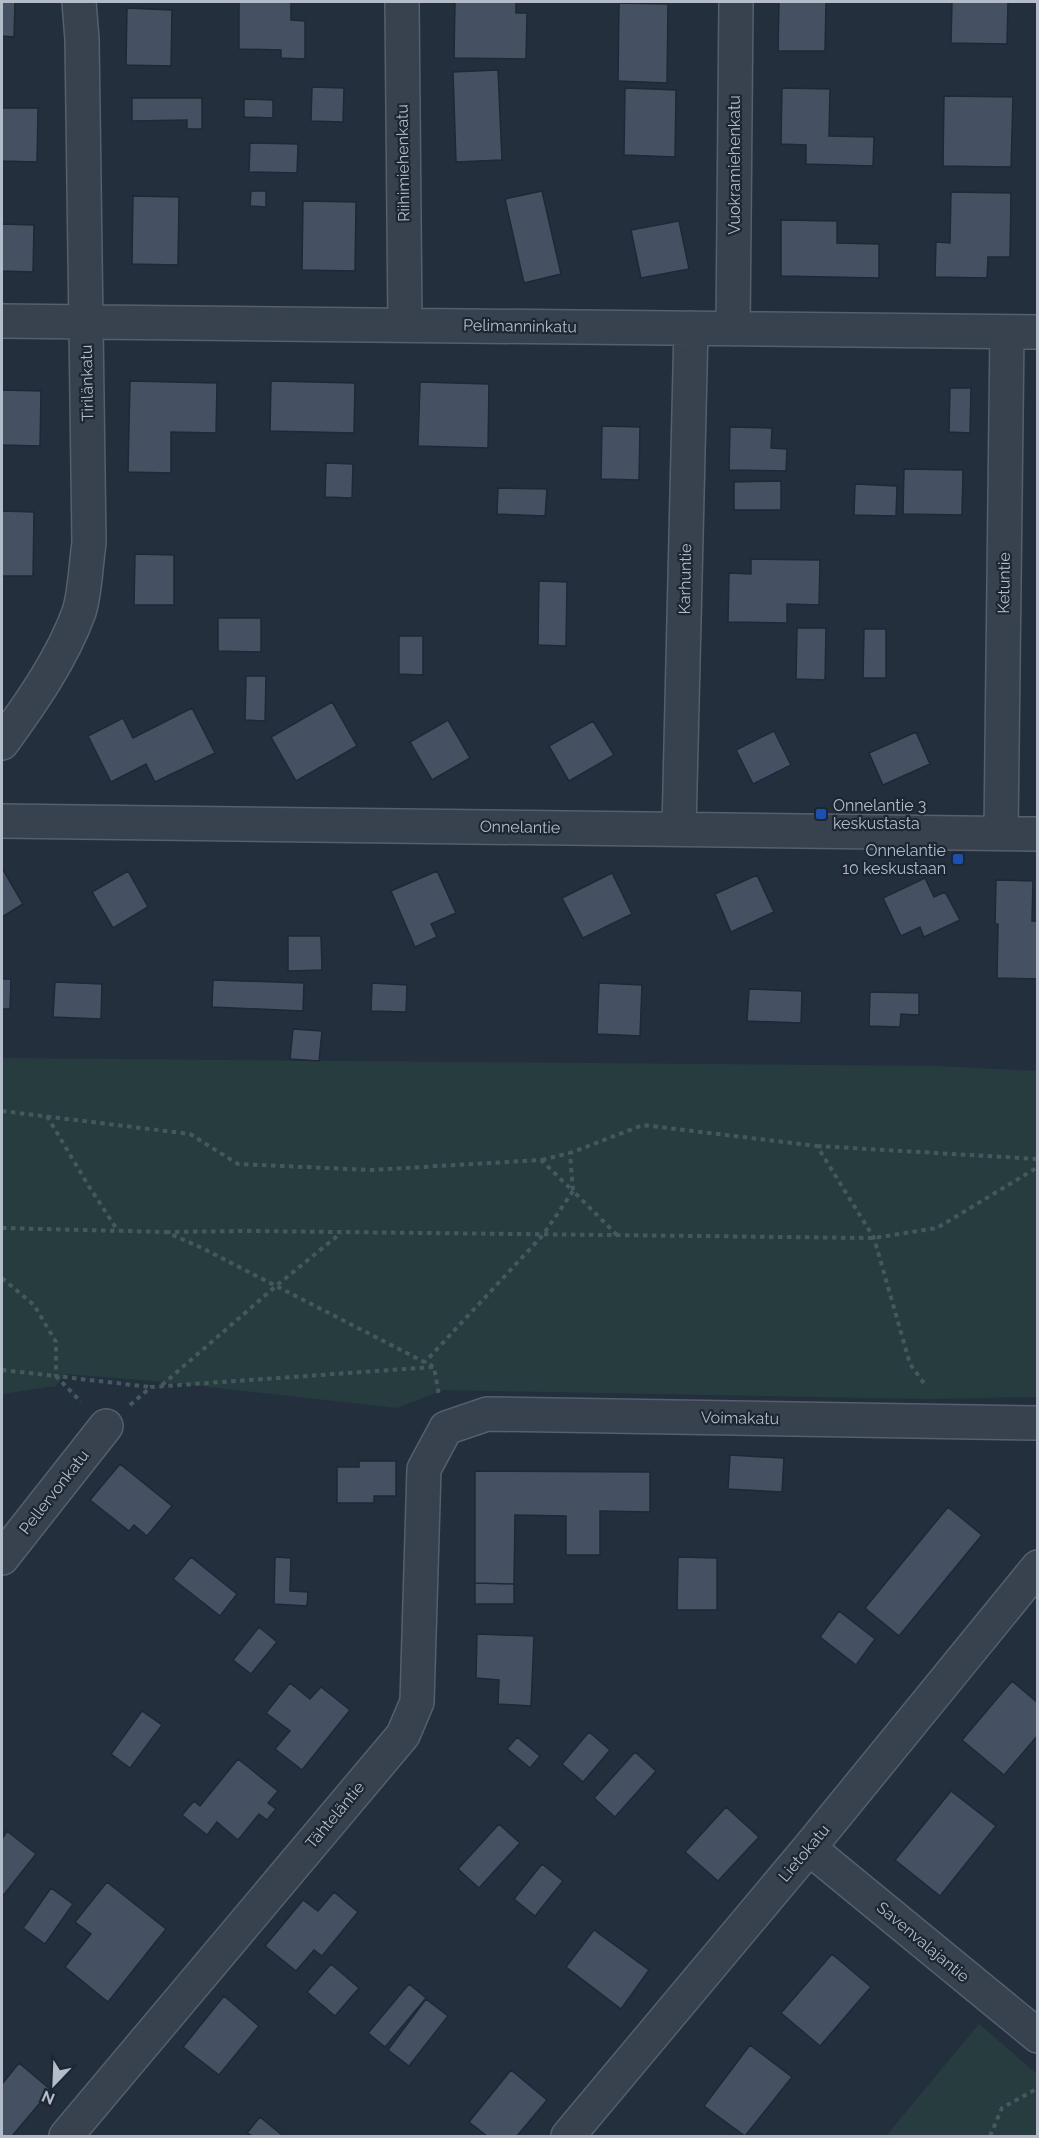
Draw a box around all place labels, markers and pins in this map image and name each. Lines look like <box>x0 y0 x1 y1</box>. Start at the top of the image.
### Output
place label: Onnelantie 3 keskustasta <box>833 796 926 833</box>
marker: Onnelantie 3 keskustasta <box>814 807 828 821</box>
place label: Onnelantie 10 keskustaan <box>842 841 946 878</box>
marker: Onnelantie 10 keskustaan <box>951 852 965 866</box>

